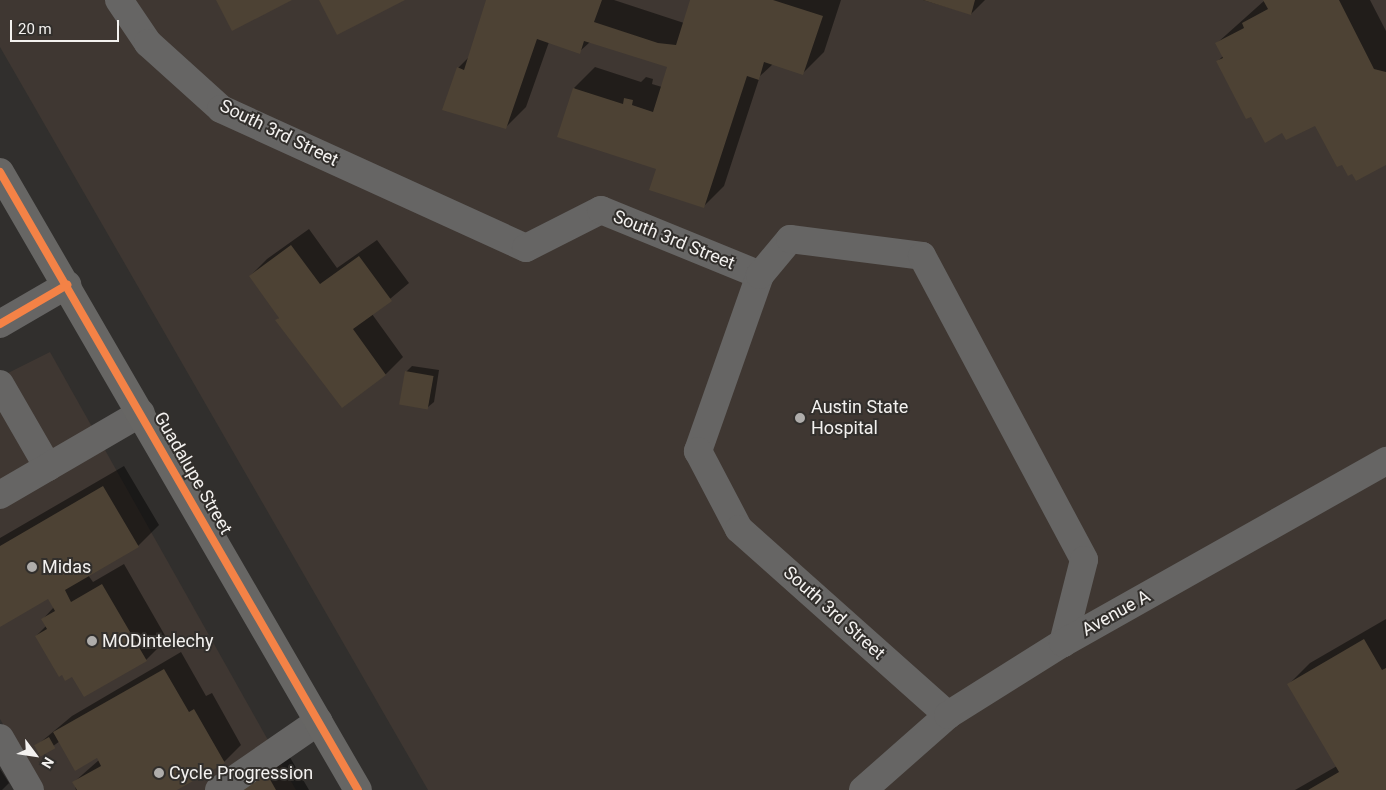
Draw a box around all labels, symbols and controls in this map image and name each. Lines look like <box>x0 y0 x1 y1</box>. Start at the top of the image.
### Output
scale bar <box>12 10 121 42</box>
text: 20 m <box>18 20 52 38</box>
street label: South 3rd Street <box>216 95 342 171</box>
street label: South 3rd Street <box>610 206 738 274</box>
place label: Austin State Hospital <box>811 397 908 439</box>
street label: Guadalupe Street <box>149 408 237 538</box>
marker: Austin State Hospital <box>793 411 807 425</box>
place label: Midas <box>42 556 91 578</box>
marker: Midas <box>26 561 38 573</box>
street label: South 3rd Street <box>779 562 889 664</box>
street label: Avenue A <box>1078 585 1154 641</box>
place label: MODintelechy <box>102 630 213 652</box>
marker: MODintelechy <box>86 635 98 647</box>
north arrow <box>10 730 60 780</box>
text: N <box>38 754 57 771</box>
place label: Cycle Progression <box>169 762 313 784</box>
marker: Cycle Progression <box>153 767 165 779</box>

